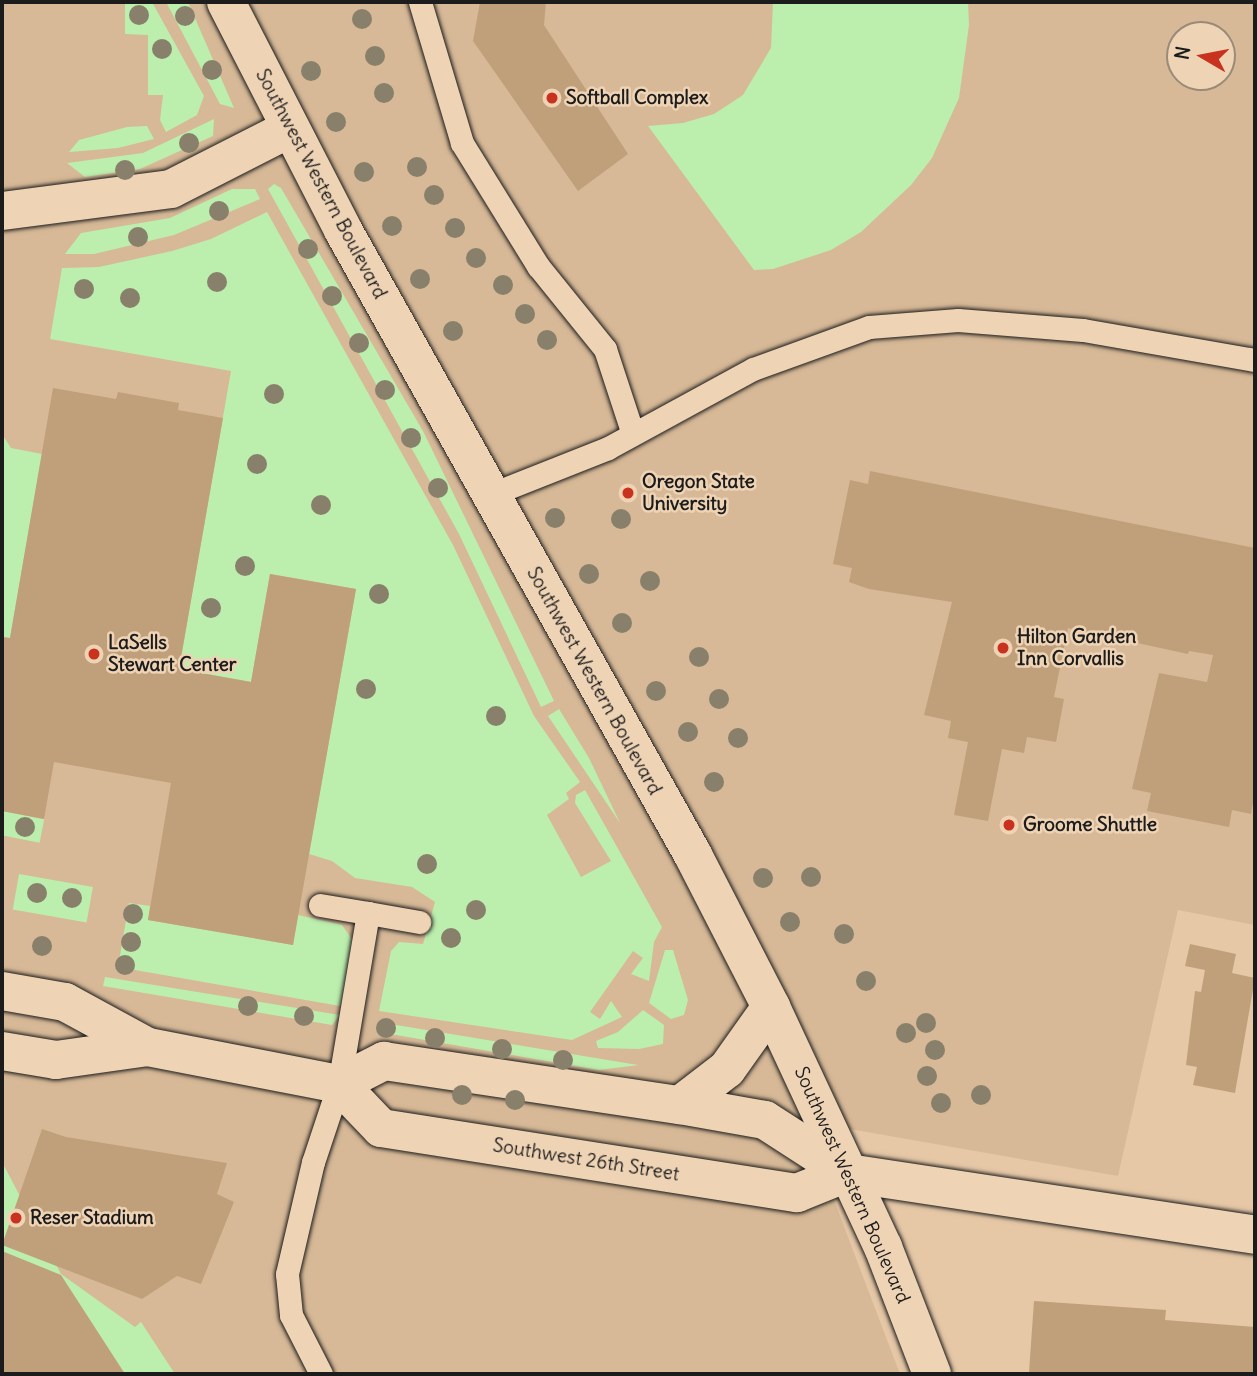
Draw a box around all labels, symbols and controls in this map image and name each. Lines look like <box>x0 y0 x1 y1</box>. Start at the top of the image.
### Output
north arrow <box>1166 21 1236 91</box>
text: N <box>1169 44 1195 61</box>
street label: Southwest Western Boulevard <box>251 65 391 303</box>
place label: Softball Complex <box>566 87 708 109</box>
marker: Softball Complex <box>544 90 560 106</box>
place label: Oregon State University <box>642 471 755 515</box>
marker: Oregon State University <box>620 485 636 501</box>
street label: Southwest Western Boulevard <box>522 563 666 799</box>
place label: Hilton Garden Inn Corvallis <box>1017 626 1136 670</box>
place label: LaSells Stewart Center <box>108 632 236 676</box>
marker: Hilton Garden Inn Corvallis <box>995 640 1011 656</box>
marker: LaSells Stewart Center <box>86 646 102 662</box>
place label: Groome Shuttle <box>1023 814 1157 836</box>
marker: Groome Shuttle <box>1001 817 1017 833</box>
street label: Southwest Western Boulevard <box>789 1063 915 1307</box>
street label: Southwest 26th Street <box>491 1134 681 1186</box>
place label: Reser Stadium <box>30 1207 154 1229</box>
marker: Reser Stadium <box>8 1210 24 1226</box>

